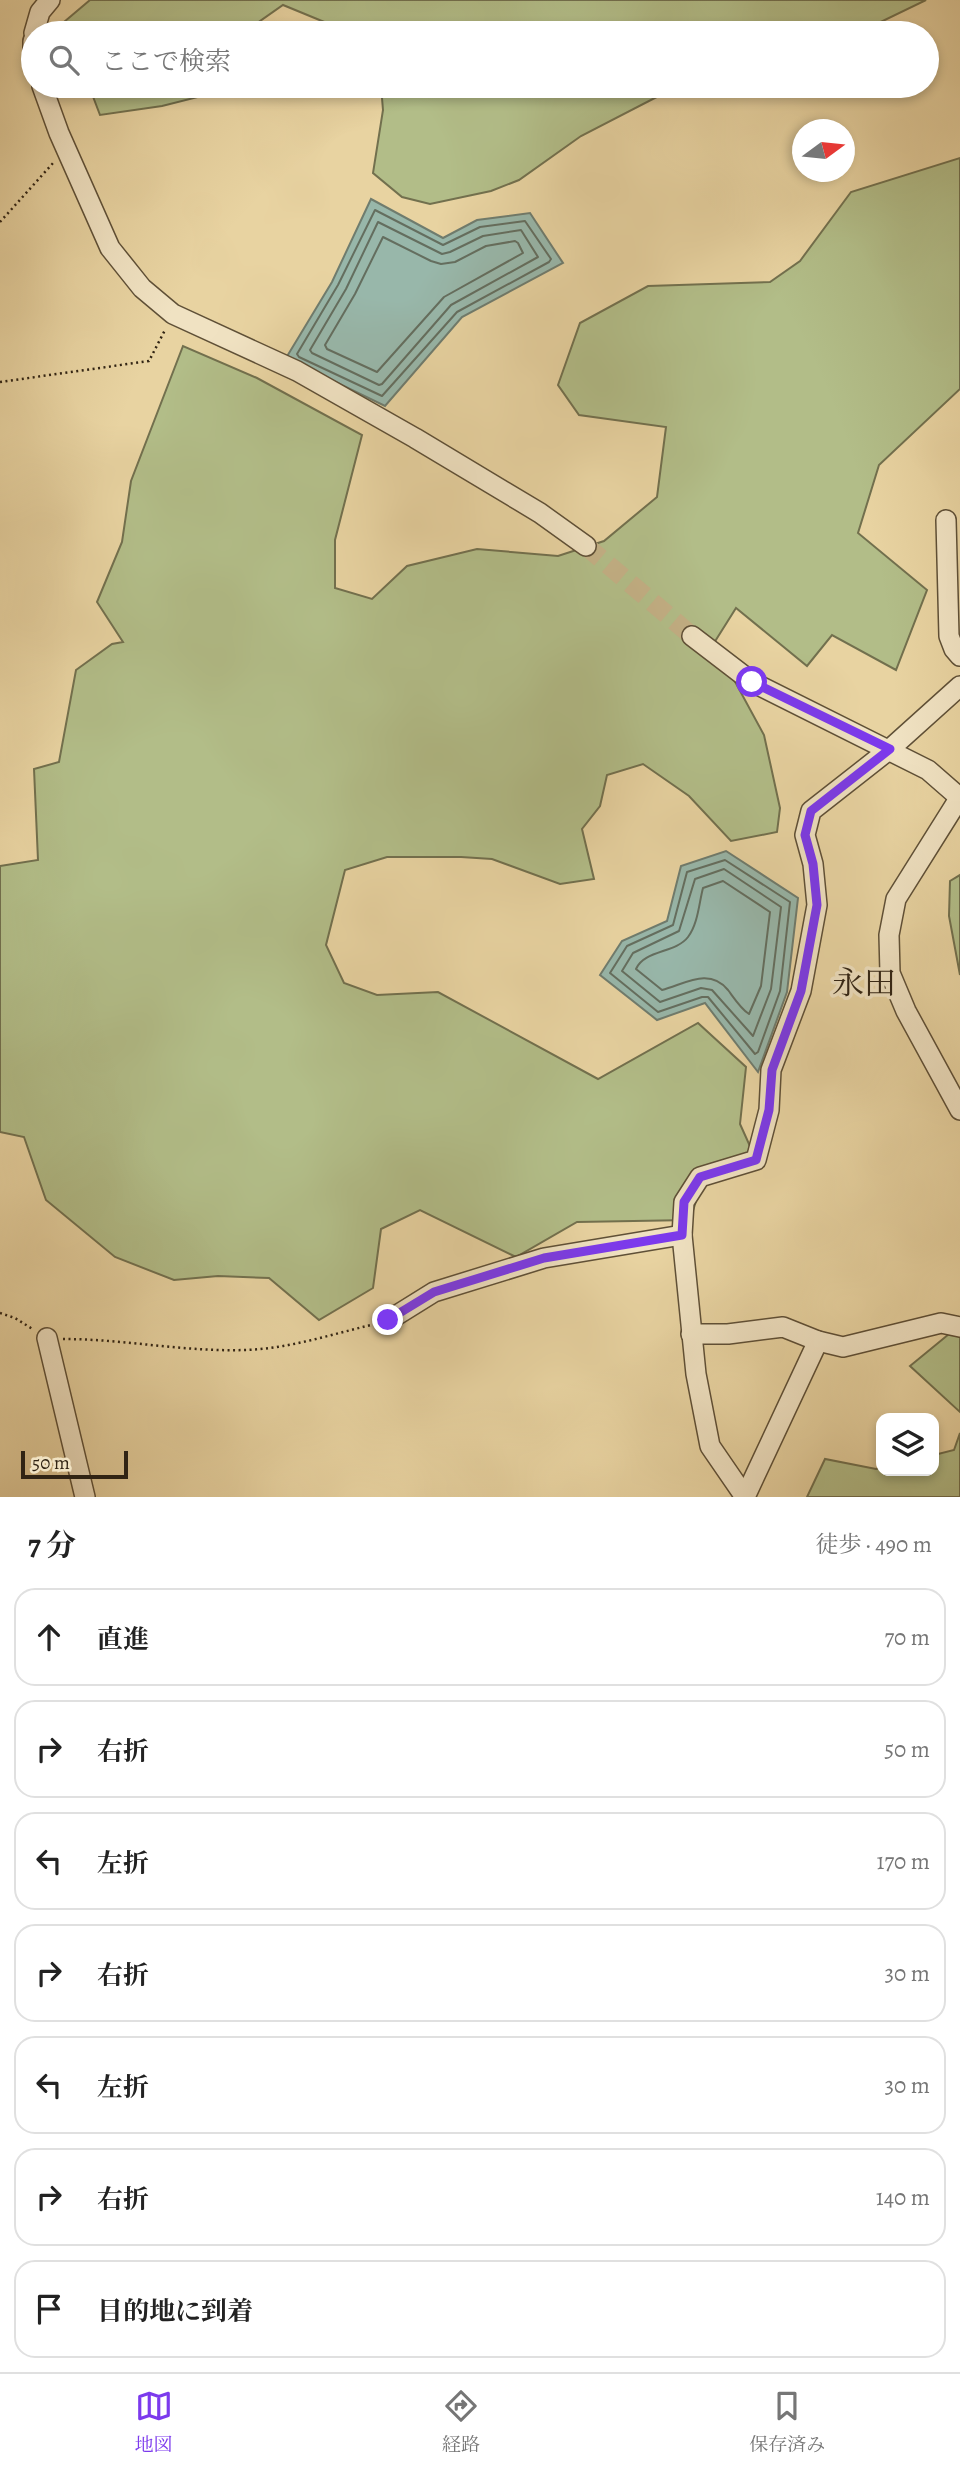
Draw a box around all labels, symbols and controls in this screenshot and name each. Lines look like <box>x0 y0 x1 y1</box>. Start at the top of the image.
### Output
search box <box>21 21 939 98</box>
icon: search <box>45 41 83 79</box>
text: ここで検索 <box>101 44 231 79</box>
north arrow <box>792 119 855 182</box>
route start <box>736 666 767 697</box>
district label: 永田 <box>832 961 896 1005</box>
route end <box>372 1304 403 1335</box>
map controls <box>876 1413 939 1476</box>
button: layers <box>876 1413 939 1476</box>
scale bar <box>21 1448 128 1480</box>
text: 50 m <box>32 1450 70 1476</box>
text: 7 分 <box>28 1525 76 1565</box>
text: 徒歩 · 490 m <box>816 1529 932 1560</box>
icon: ahead <box>30 1618 68 1656</box>
text: 直進 <box>97 1622 149 1657</box>
text: 70 m <box>884 1622 930 1653</box>
icon: right <box>30 1730 68 1768</box>
text: 右折 <box>97 1734 149 1769</box>
text: 50 m <box>884 1734 930 1765</box>
icon: left <box>30 1842 68 1880</box>
text: 左折 <box>97 1846 149 1881</box>
text: 170 m <box>877 1846 930 1877</box>
icon: right <box>30 1954 68 1992</box>
text: 右折 <box>97 1958 149 1993</box>
text: 30 m <box>884 1958 930 1989</box>
icon: left <box>30 2066 68 2104</box>
text: 左折 <box>97 2070 149 2105</box>
text: 30 m <box>884 2070 930 2101</box>
icon: right <box>30 2178 68 2216</box>
text: 右折 <box>97 2182 149 2217</box>
text: 140 m <box>876 2182 930 2213</box>
icon: arrive <box>30 2290 68 2328</box>
text: 目的地に到着 <box>97 2294 253 2329</box>
tab: 地図 <box>135 2387 173 2458</box>
tab: 経路 <box>442 2387 480 2458</box>
tab: 保存済み <box>749 2387 825 2458</box>

